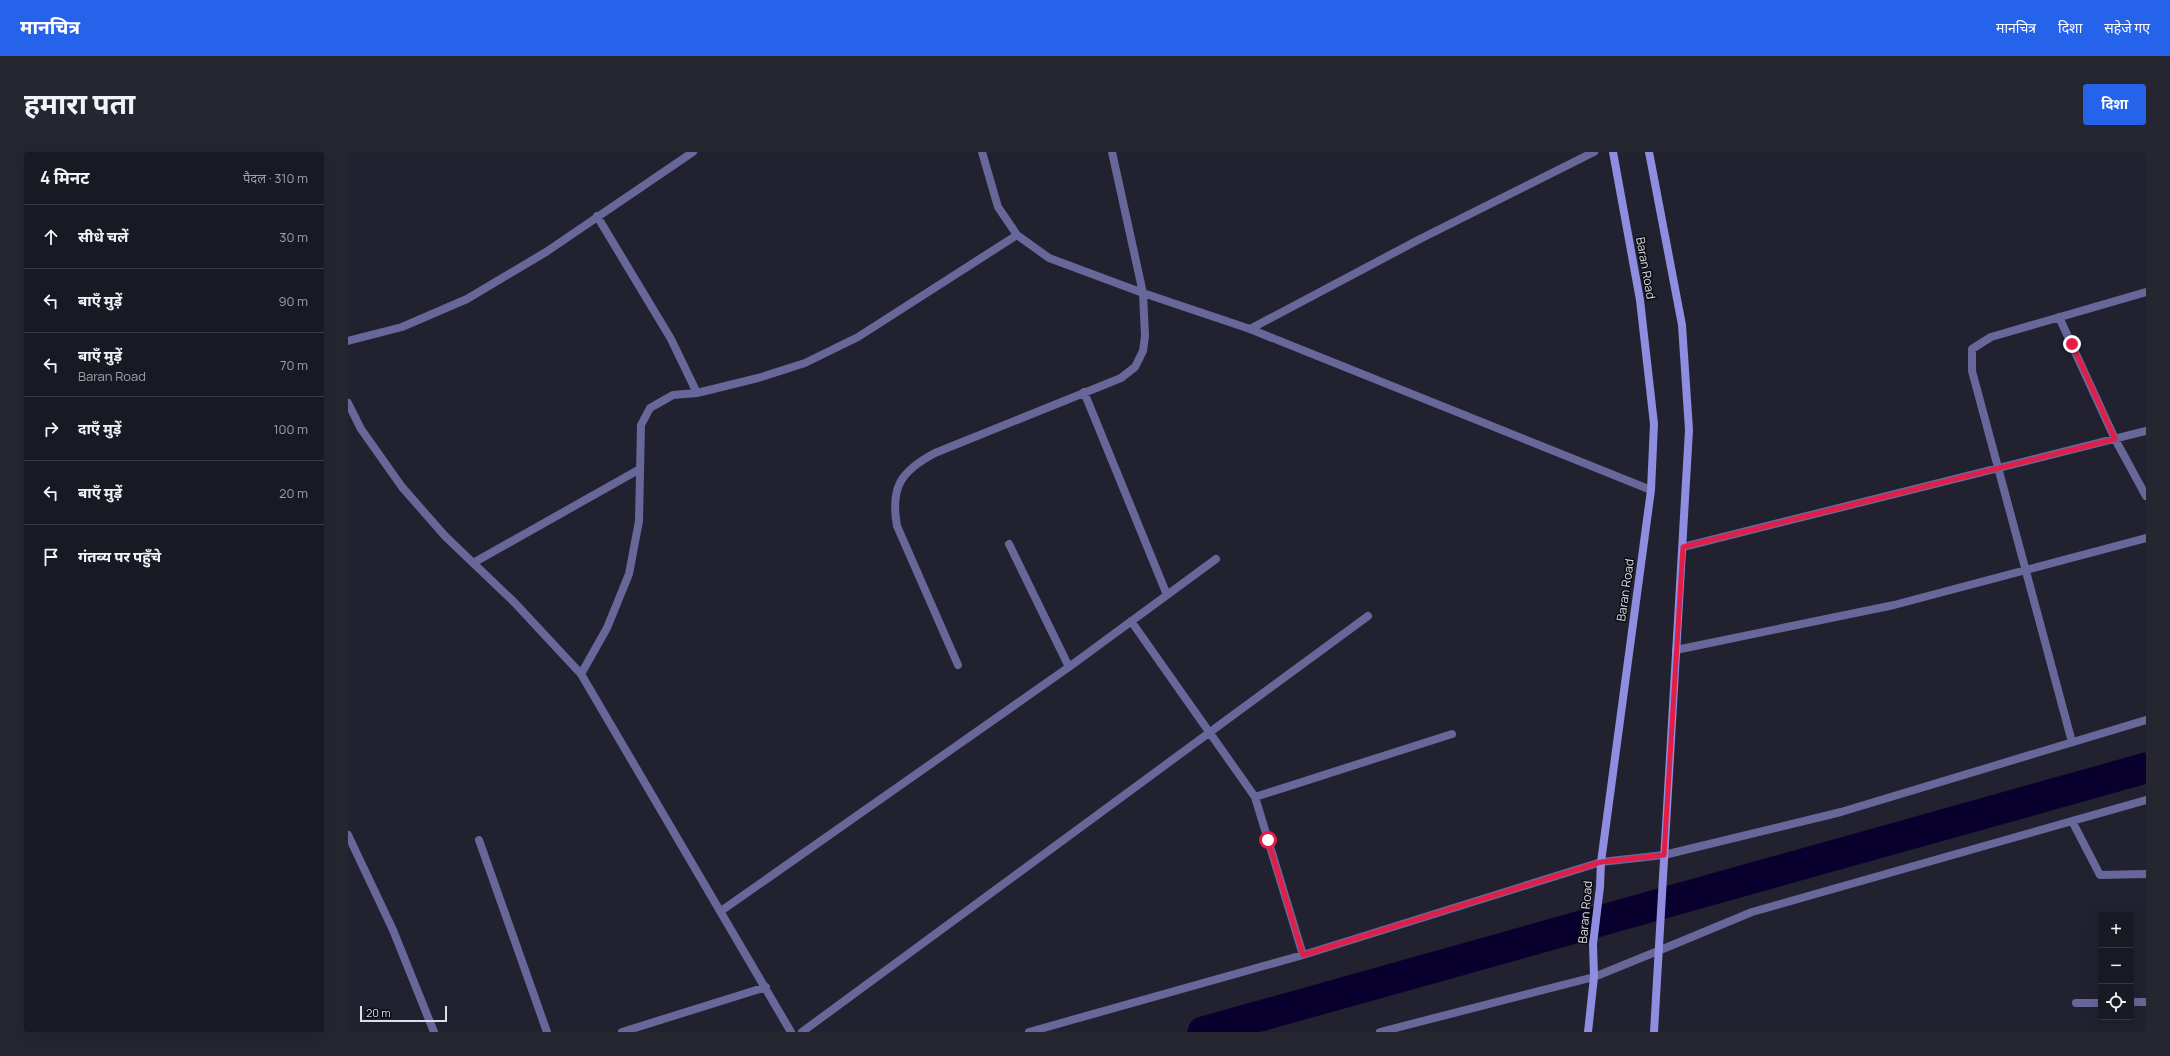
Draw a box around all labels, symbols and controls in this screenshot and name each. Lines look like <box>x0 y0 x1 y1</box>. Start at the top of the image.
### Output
text: मानचित्र <box>20 14 80 40</box>
text: मानचित्र <box>1996 18 2036 37</box>
text: दिशा <box>2058 18 2082 37</box>
text: सहेजे गए <box>2104 18 2150 37</box>
text: हमारा पता <box>24 84 135 122</box>
button: दिशा <box>2083 84 2146 125</box>
text: 4 मिनट <box>40 166 89 189</box>
text: पैदल · 310 m <box>243 169 308 187</box>
icon: ahead <box>40 226 62 248</box>
text: सीधे चलें <box>78 226 128 247</box>
text: 30 m <box>279 228 308 246</box>
street label: Baran Road <box>1632 236 1660 300</box>
icon: left <box>40 290 62 312</box>
text: बाएँ मुड़ें <box>78 290 122 311</box>
text: 90 m <box>278 292 308 310</box>
route end <box>2063 335 2081 353</box>
text: बाएँ मुड़ें <box>78 345 122 366</box>
icon: left <box>40 354 62 376</box>
text: 70 m <box>280 356 308 374</box>
text: Baran Road <box>78 367 146 385</box>
icon: right <box>40 418 62 440</box>
text: दाएँ मुड़ें <box>78 418 121 439</box>
text: 100 m <box>273 420 308 438</box>
icon: left <box>40 482 62 504</box>
text: बाएँ मुड़ें <box>78 482 122 503</box>
text: 20 m <box>279 484 308 502</box>
icon: arrive <box>40 546 62 568</box>
text: गंतव्य पर पहुँचे <box>78 546 161 567</box>
street label: Baran Road <box>1612 558 1638 622</box>
route start <box>1259 831 1277 849</box>
street label: Baran Road <box>1574 880 1596 944</box>
map controls <box>2098 912 2134 1020</box>
button: + <box>2098 912 2134 948</box>
button: − <box>2098 948 2134 984</box>
button: locate <box>2098 984 2134 1020</box>
scale bar <box>360 1004 447 1023</box>
text: 20 m <box>366 1005 391 1020</box>

